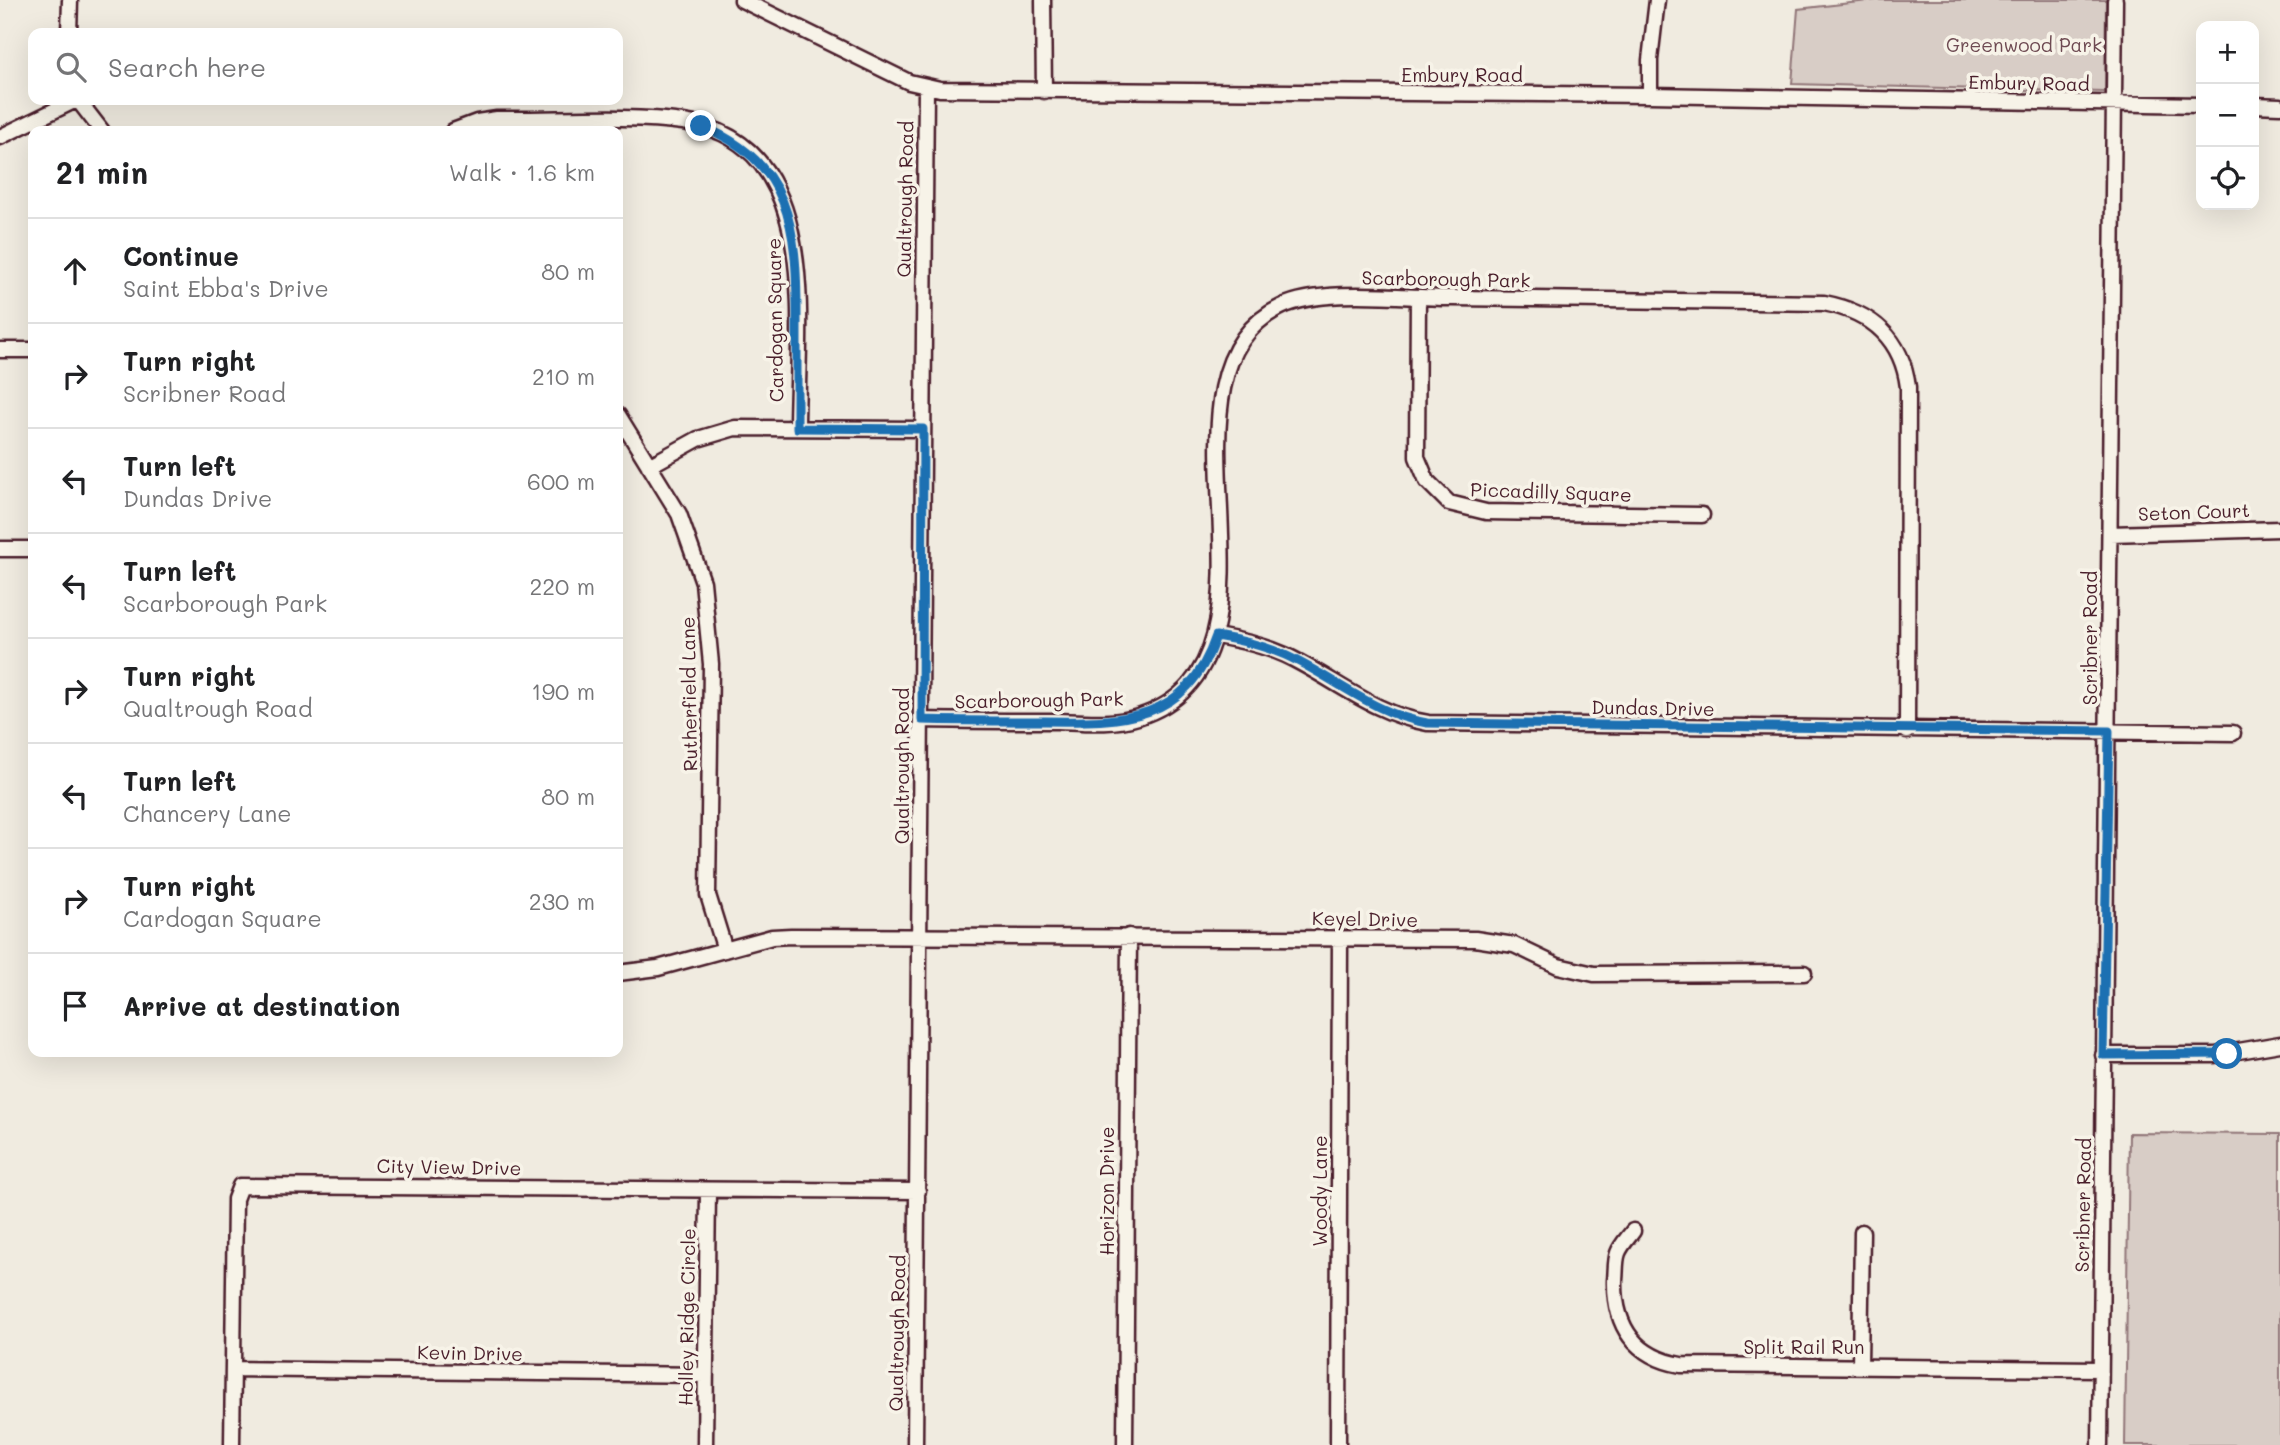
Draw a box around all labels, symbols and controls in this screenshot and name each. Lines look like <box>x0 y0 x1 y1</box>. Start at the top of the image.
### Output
map controls <box>2196 21 2259 210</box>
button: + <box>2196 21 2259 84</box>
search box <box>28 28 623 105</box>
park label: Greenwood Park <box>1946 32 2102 57</box>
icon: search <box>52 48 90 86</box>
text: Search here <box>108 50 266 84</box>
street label: Embury Road <box>1401 62 1523 87</box>
street label: Embury Road <box>1968 69 2090 96</box>
button: − <box>2196 84 2259 147</box>
route end <box>685 110 716 141</box>
street label: Qualtrough Road <box>891 121 918 277</box>
button: locate <box>2196 147 2259 210</box>
text: 21 min <box>56 152 148 192</box>
text: Walk · 1.6 km <box>449 157 595 187</box>
street label: Cardogan Square <box>761 238 788 402</box>
text: Continue <box>123 239 239 273</box>
icon: ahead <box>56 252 94 290</box>
text: 80 m <box>541 256 595 286</box>
street label: Scarborough Park <box>1361 265 1531 292</box>
text: Saint Ebba's Drive <box>123 273 329 303</box>
text: Turn right <box>123 344 256 378</box>
icon: right <box>56 357 94 395</box>
text: 210 m <box>532 361 595 391</box>
text: Scribner Road <box>123 378 286 408</box>
text: Turn left <box>123 449 236 483</box>
icon: left <box>56 462 94 500</box>
text: 600 m <box>527 466 595 496</box>
street label: Piccadilly Square <box>1470 476 1632 507</box>
text: Dundas Drive <box>123 483 272 513</box>
street label: Seton Court <box>2138 497 2250 526</box>
text: Turn left <box>123 554 236 588</box>
icon: left <box>56 567 94 605</box>
text: 220 m <box>529 571 595 601</box>
street label: Scribner Road <box>2077 571 2102 705</box>
text: Scarborough Park <box>123 588 327 618</box>
street label: Rutherfield Lane <box>675 616 702 772</box>
text: Turn right <box>123 659 256 693</box>
icon: right <box>56 672 94 710</box>
text: 190 m <box>531 676 595 706</box>
street label: Scarborough Park <box>954 686 1124 713</box>
street label: Qualtrough Road <box>889 688 914 844</box>
text: Qualtrough Road <box>123 693 313 723</box>
street label: Dundas Drive <box>1591 694 1715 721</box>
text: Turn left <box>123 764 236 798</box>
icon: left <box>56 777 94 815</box>
text: 80 m <box>541 781 595 811</box>
text: Chancery Lane <box>123 798 292 828</box>
text: Turn right <box>123 869 256 903</box>
icon: right <box>56 882 94 920</box>
text: 230 m <box>529 886 595 916</box>
text: Cardogan Square <box>123 903 322 933</box>
street label: Keyel Drive <box>1312 905 1418 932</box>
icon: arrive <box>56 987 94 1025</box>
text: Arrive at destination <box>123 989 400 1023</box>
route start <box>2211 1038 2242 1069</box>
street label: Horizon Drive <box>1094 1127 1119 1255</box>
street label: Woody Lane <box>1307 1135 1332 1247</box>
street label: Scribner Road <box>2069 1138 2096 1272</box>
street label: City View Drive <box>377 1153 522 1180</box>
street label: Holley Ridge Circle <box>672 1228 701 1406</box>
street label: Qualtrough Road <box>883 1255 910 1411</box>
street label: Split Rail Run <box>1743 1334 1865 1359</box>
street label: Kevin Drive <box>417 1339 523 1366</box>

